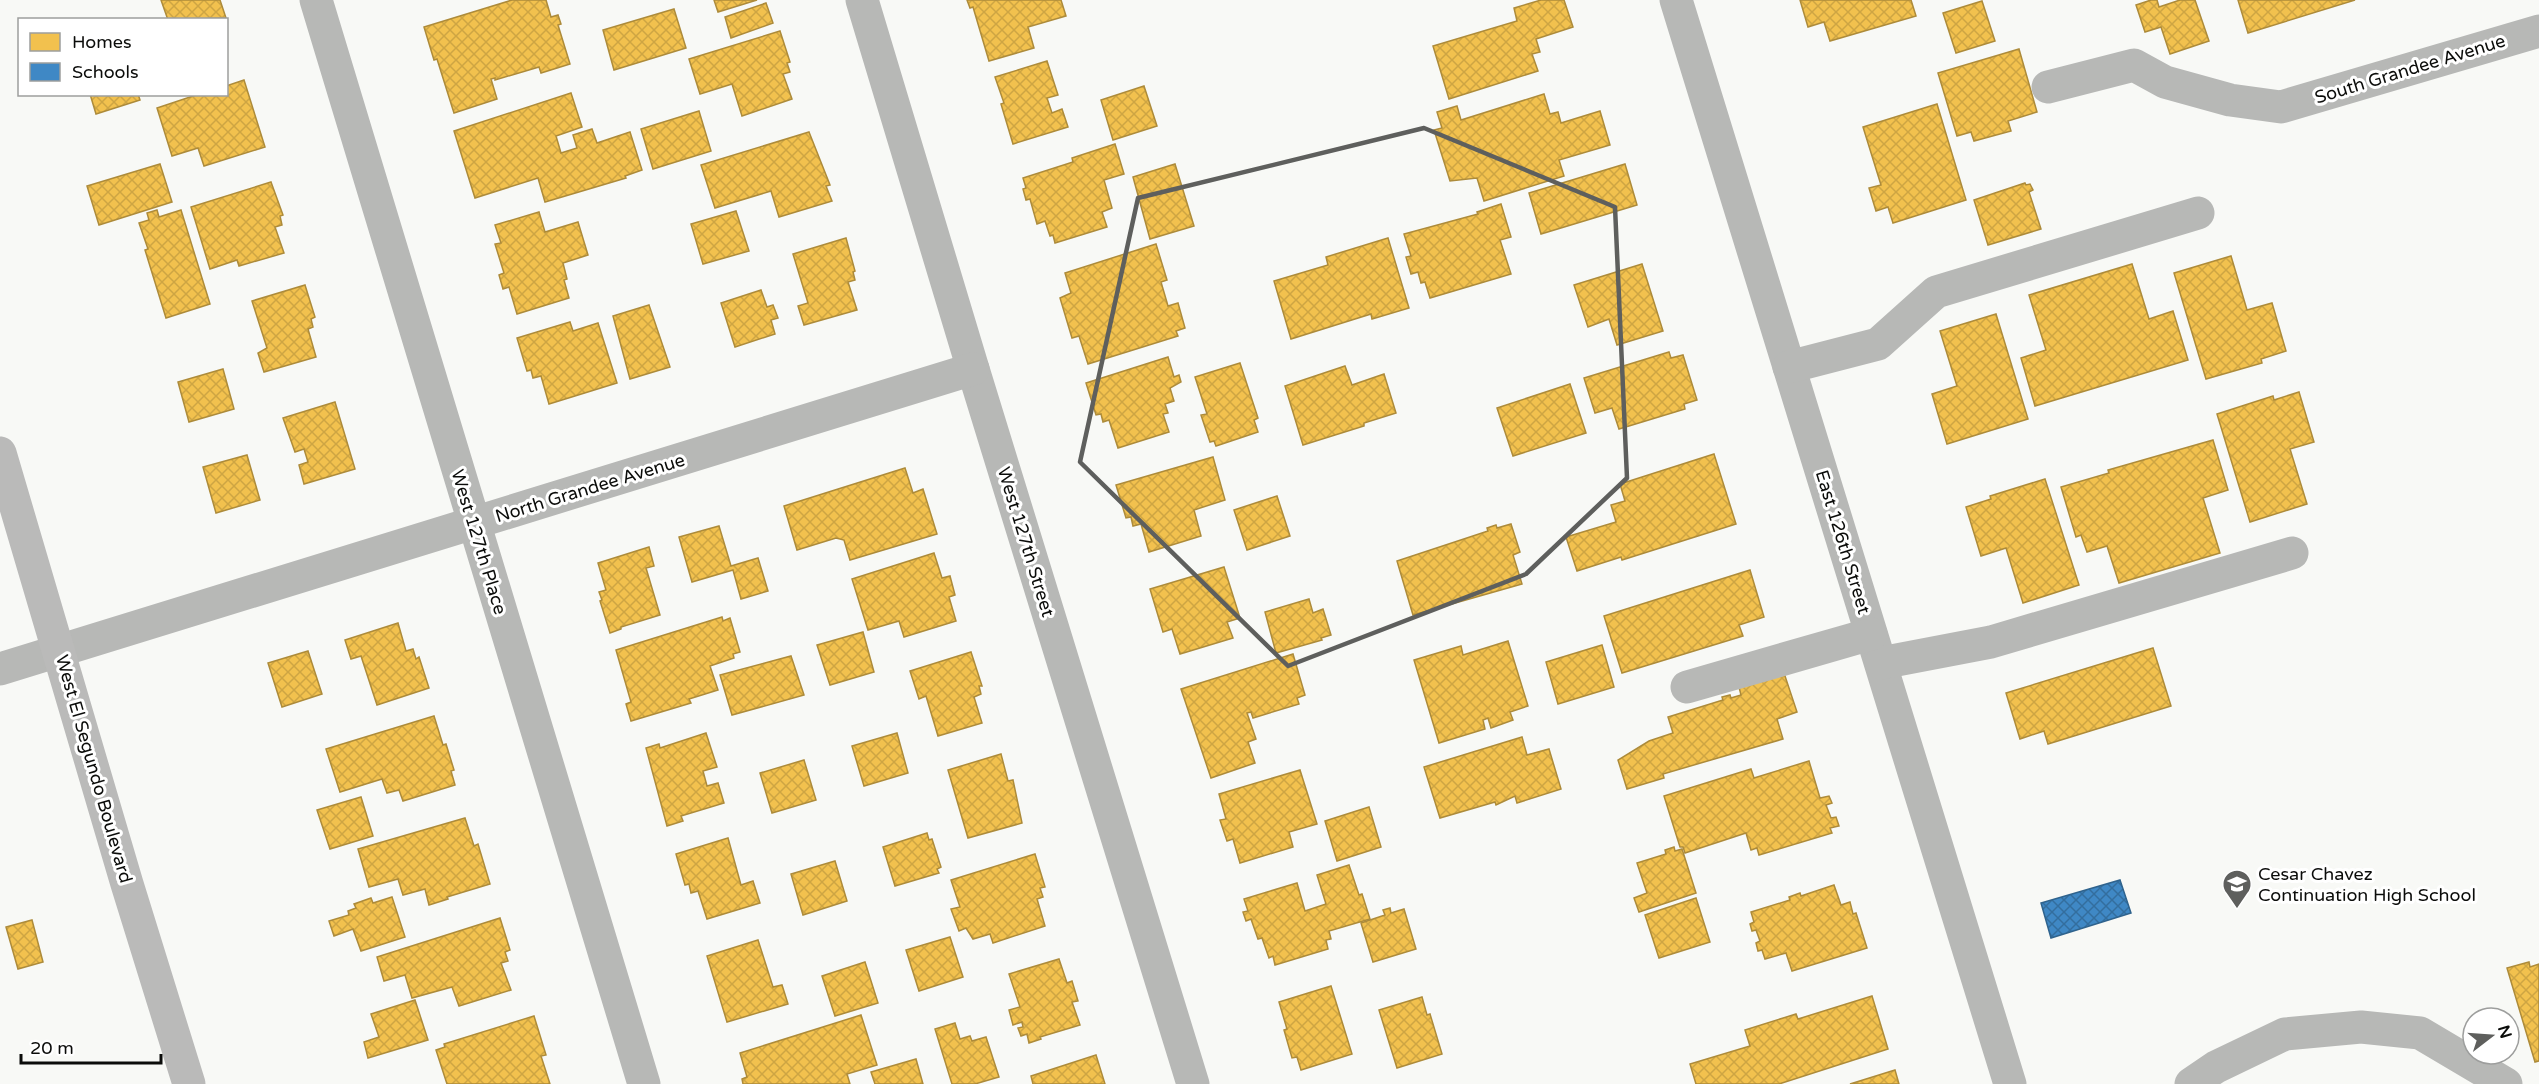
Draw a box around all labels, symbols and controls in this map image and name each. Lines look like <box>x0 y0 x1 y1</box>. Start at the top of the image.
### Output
legend <box>18 18 228 96</box>
street label: South Grandee Avenue <box>2312 30 2508 108</box>
text: Homes <box>72 31 132 53</box>
text: Schools <box>72 61 139 83</box>
street label: North Grandee Avenue <box>493 449 687 527</box>
street label: West 127th Street <box>993 464 1059 620</box>
street label: West 127th Place <box>446 467 512 617</box>
street label: East 126th Street <box>1811 467 1875 617</box>
street label: West El Segundo Boulevard <box>51 652 137 886</box>
place label: Cesar Chavez Continuation High School <box>2258 863 2476 906</box>
school or university icon: Cesar Chavez Continuation High School <box>2221 868 2253 910</box>
north arrow <box>2461 1006 2521 1066</box>
text: N <box>2493 1023 2516 1041</box>
scale bar <box>21 1027 160 1065</box>
text: 20 m <box>30 1037 74 1059</box>

